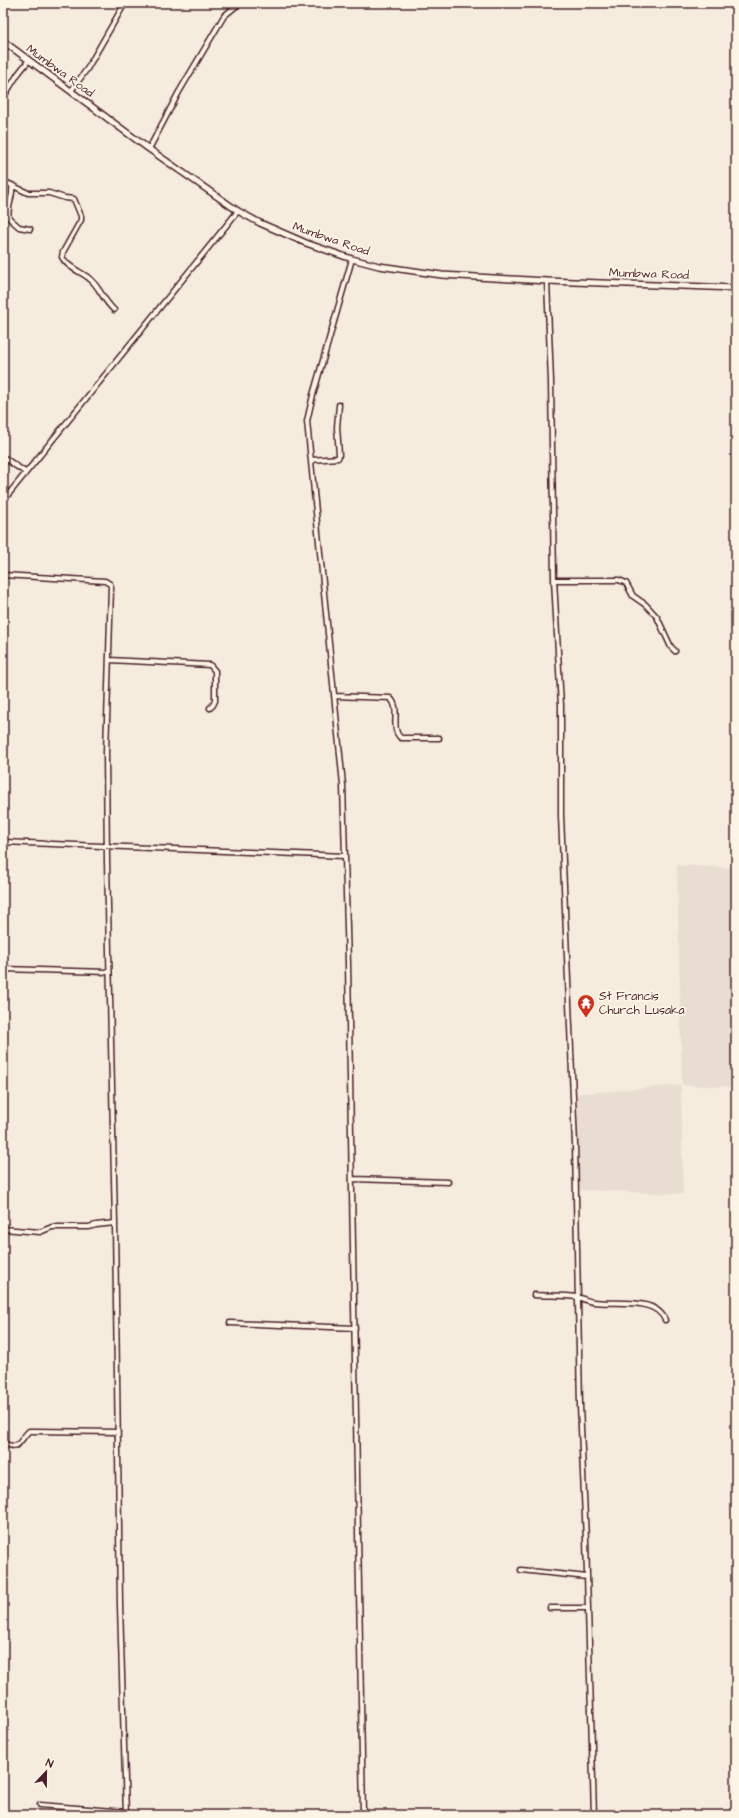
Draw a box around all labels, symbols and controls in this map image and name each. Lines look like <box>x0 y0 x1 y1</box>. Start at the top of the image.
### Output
street label: Mumbwa Road <box>23 41 97 101</box>
street label: Mumbwa Road <box>290 218 372 260</box>
street label: Mumbwa Road <box>609 264 689 284</box>
place label: St Francis Church Lusaka <box>599 988 685 1019</box>
temple icon: St Francis Church Lusaka <box>576 993 596 1018</box>
north arrow <box>26 1752 66 1792</box>
text: N <box>44 1755 56 1771</box>

